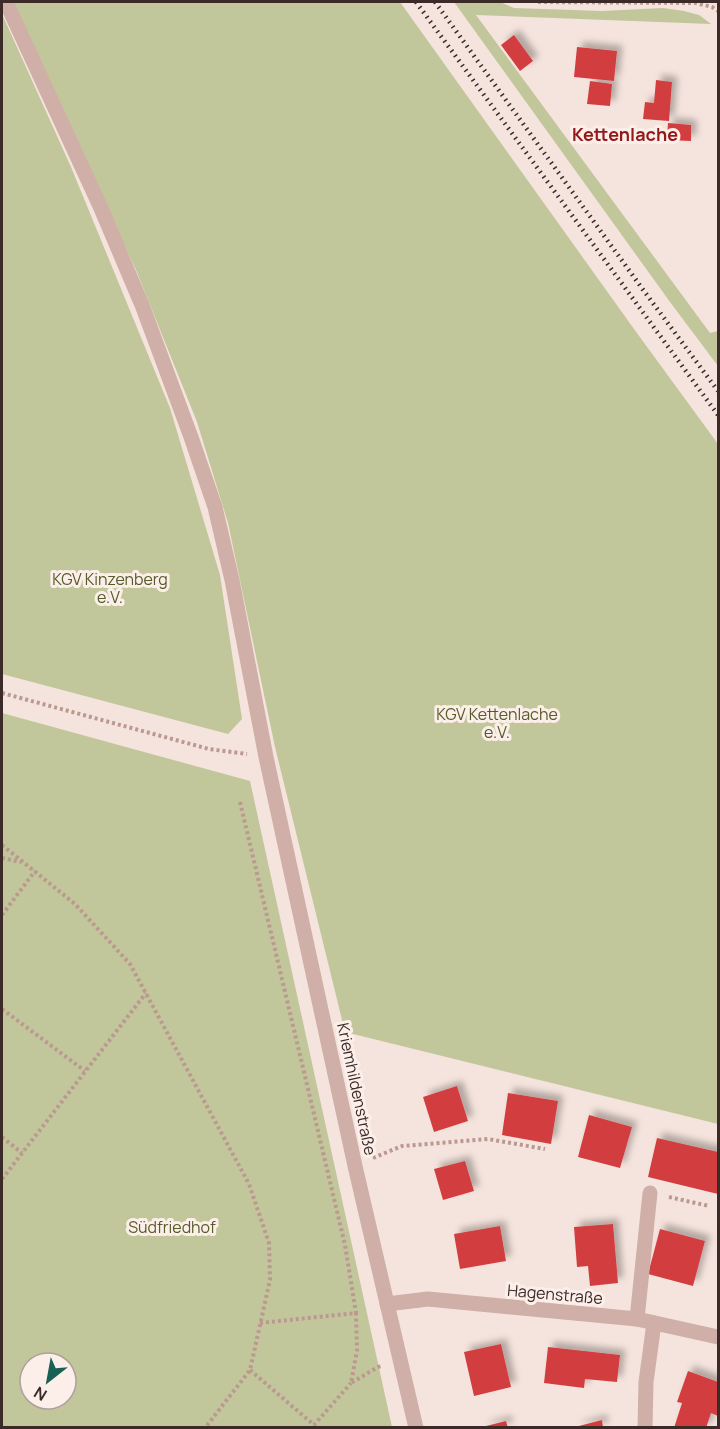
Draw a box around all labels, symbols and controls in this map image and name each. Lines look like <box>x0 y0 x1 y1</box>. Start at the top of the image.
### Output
district label: Kettenlache <box>572 122 678 146</box>
park label: KGV Kinzenberg e.V. <box>52 568 168 608</box>
park label: KGV Kettenlache e.V. <box>436 703 558 743</box>
street label: Kriemhildenstraße <box>332 1021 382 1157</box>
park label: Südfriedhof <box>128 1216 216 1238</box>
street label: Hagenstraße <box>506 1279 604 1309</box>
north arrow <box>18 1351 78 1411</box>
text: N <box>30 1381 51 1406</box>

